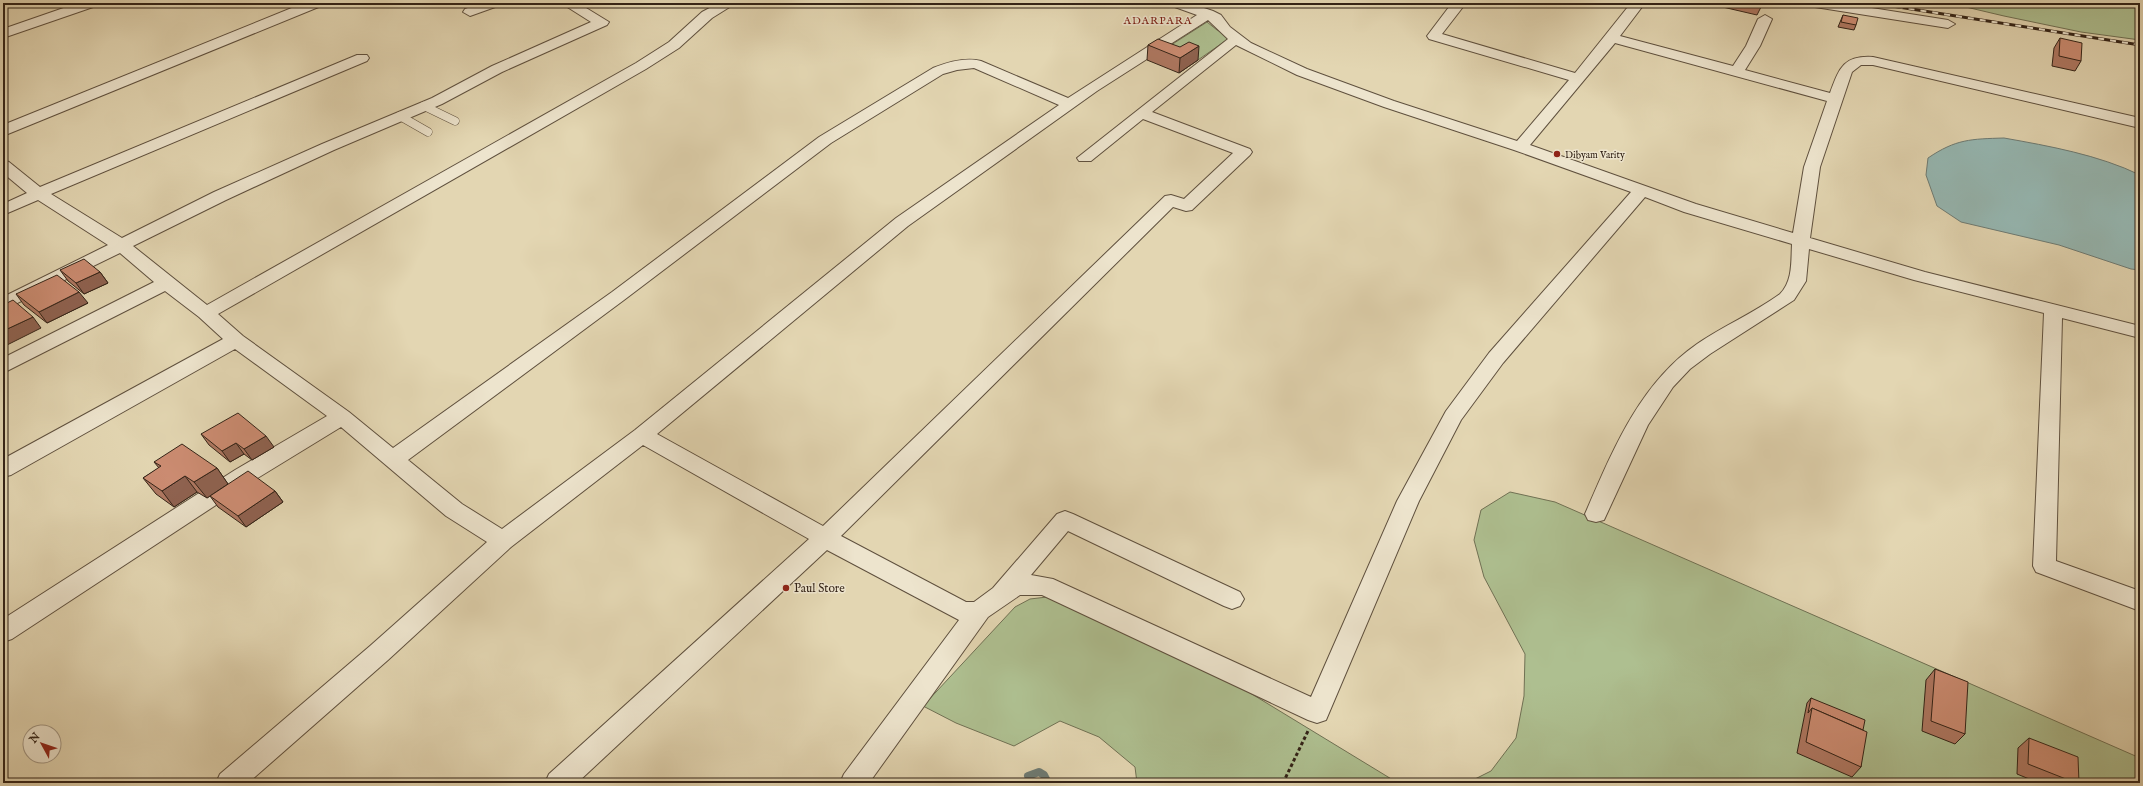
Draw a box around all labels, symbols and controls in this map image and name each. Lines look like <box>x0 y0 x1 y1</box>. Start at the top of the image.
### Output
district label: ADARPARA <box>1122 14 1193 28</box>
marker: Dibyam Varity <box>1552 149 1562 159</box>
place label: Dibyam Varity <box>1565 149 1625 162</box>
place label: Paul Store <box>794 581 845 596</box>
marker: Paul Store <box>781 583 791 593</box>
north arrow <box>22 724 62 764</box>
text: N <box>26 730 44 747</box>

